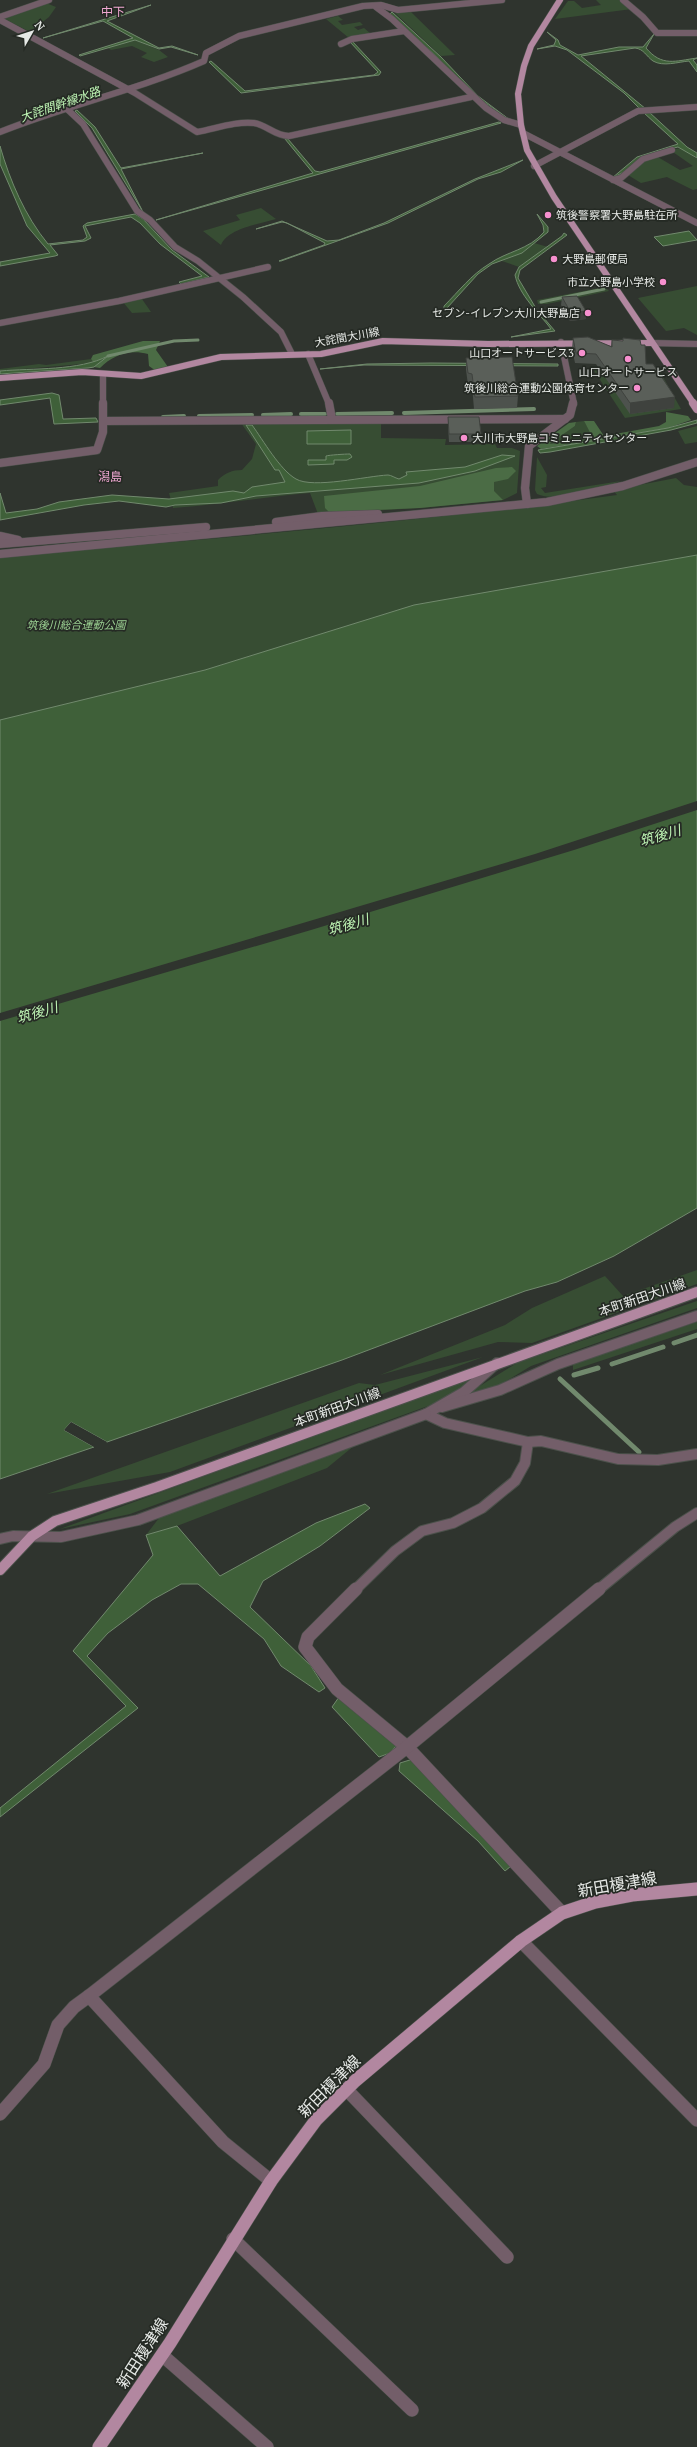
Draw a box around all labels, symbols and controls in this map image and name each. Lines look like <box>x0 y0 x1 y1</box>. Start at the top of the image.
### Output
district label: 中下 <box>101 4 125 19</box>
north arrow <box>12 12 52 52</box>
text: N <box>32 18 48 34</box>
water label: 大詫間幹線水路 <box>18 83 103 125</box>
place label: 筑後警察署大野島駐在所 <box>556 208 678 222</box>
marker: 筑後警察署大野島駐在所 <box>543 210 553 220</box>
place label: 大野島郵便局 <box>562 252 628 266</box>
marker: 大野島郵便局 <box>549 254 559 264</box>
place label: 市立大野島小学校 <box>567 275 655 289</box>
marker: 市立大野島小学校 <box>658 277 668 287</box>
place label: セブン-イレブン大川大野島店 <box>432 306 580 320</box>
marker: セブン-イレブン大川大野島店 <box>583 308 593 318</box>
street label: 大詫間大川線 <box>313 324 381 350</box>
place label: 山口オートサービス3 <box>469 346 574 360</box>
marker: 山口オートサービス3 <box>577 348 587 358</box>
marker: 山口オートサービス <box>623 354 633 364</box>
place label: 山口オートサービス <box>579 365 678 379</box>
place label: 筑後川総合運動公園体育センター <box>464 381 629 395</box>
marker: 筑後川総合運動公園体育センター <box>632 383 642 393</box>
place label: 大川市大野島コミュニティセンター <box>472 431 647 445</box>
marker: 大川市大野島コミュニティセンター <box>459 433 469 443</box>
district label: 潟島 <box>98 469 122 484</box>
park label: 筑後川総合運動公園 <box>27 618 127 632</box>
water label: 筑後川 <box>637 820 685 850</box>
water label: 筑後川 <box>325 909 373 939</box>
water label: 筑後川 <box>14 997 62 1027</box>
street label: 本町新田大川線 <box>596 1274 688 1320</box>
street label: 本町新田大川線 <box>291 1383 383 1431</box>
street label: 新田榎津線 <box>576 1866 658 1902</box>
street label: 新田榎津線 <box>293 2050 365 2122</box>
street label: 新田榎津線 <box>111 2313 173 2393</box>

